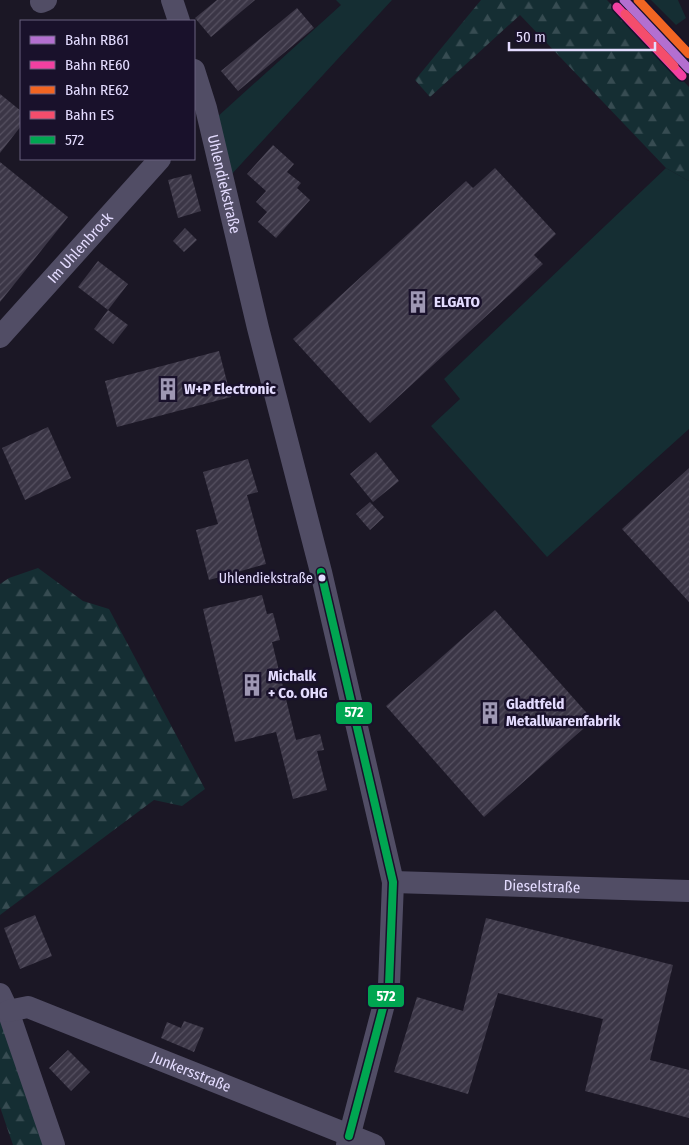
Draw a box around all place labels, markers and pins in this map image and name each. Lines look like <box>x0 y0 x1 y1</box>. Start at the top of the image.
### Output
building icon: ELGATO <box>405 289 431 315</box>
place label: ELGATO <box>434 293 480 311</box>
building icon: W+P Electronic <box>155 376 181 402</box>
place label: W+P Electronic <box>184 380 276 398</box>
place label: Uhlendiekstraße <box>219 570 313 587</box>
marker: Uhlendiekstraße <box>317 573 327 583</box>
place label: Michalk + Co. OHG <box>268 667 328 702</box>
building icon: Michalk + Co. OHG <box>239 672 265 698</box>
place label: Gladtfeld Metallwarenfabrik <box>506 695 621 730</box>
building icon: Gladtfeld Metallwarenfabrik <box>477 700 503 726</box>

